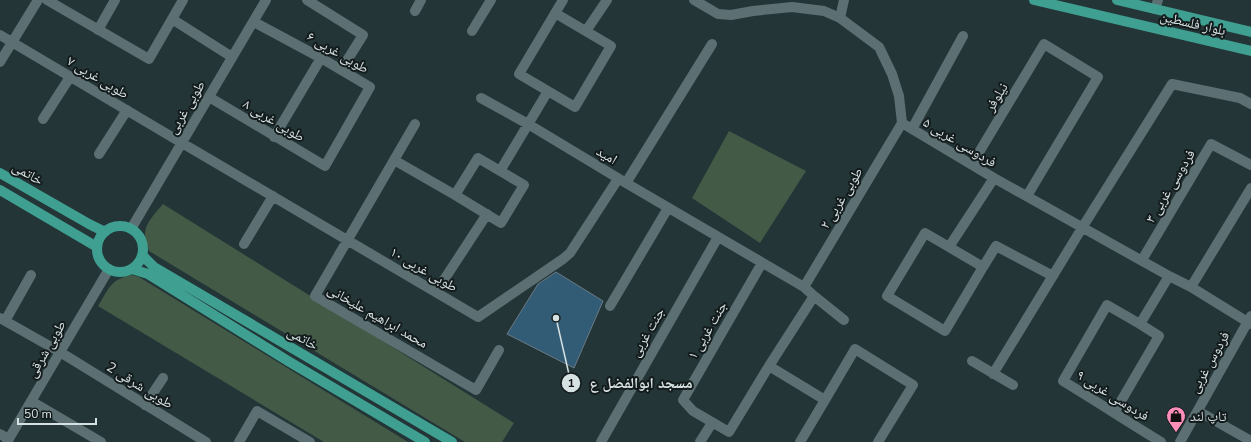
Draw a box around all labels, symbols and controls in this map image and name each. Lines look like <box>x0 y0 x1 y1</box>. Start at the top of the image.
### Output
street label: بلوار فلسطین <box>1158 7 1228 40</box>
street label: طوبی غربی ۶ <box>303 27 372 78</box>
street label: طوبی غربی ۷ <box>63 52 132 103</box>
street label: طوبی غربی <box>163 77 210 137</box>
street label: نیلوفر <box>980 79 1012 116</box>
street label: طوبی غربی ۸ <box>239 95 308 146</box>
street label: فردوسی غربی ۵ <box>920 113 1000 172</box>
street label: امید <box>593 142 621 169</box>
street label: فردوسی غربی ۳ <box>1141 146 1200 226</box>
street label: خاتمی <box>9 157 47 190</box>
street label: طوبی غربی ۲ <box>816 164 867 233</box>
street label: طوبی غربی ۱۰ <box>386 242 461 296</box>
street label: محمد ابراهیم علیخانی <box>324 280 431 353</box>
street label: جنت غربی ۱ <box>683 298 732 363</box>
street label: جنت غربی <box>626 304 669 360</box>
street label: طوبی شرقی <box>22 317 70 381</box>
street label: خاتمی <box>284 322 322 355</box>
street label: فردوس غربی <box>1185 328 1234 397</box>
street label: طوبی شرقی 2 <box>103 357 177 413</box>
street label: فردوسی غربی ۹ <box>1073 366 1153 425</box>
callout: مسجد ابوالفضل ع <box>561 369 700 396</box>
text: مسجد ابوالفضل ع <box>589 373 693 393</box>
text: 1 <box>567 375 575 391</box>
scale bar <box>18 400 96 426</box>
shop icon: تاپ لند <box>1165 405 1187 433</box>
text: 50 m <box>24 406 52 422</box>
place label: تاپ لند <box>1190 407 1227 426</box>

